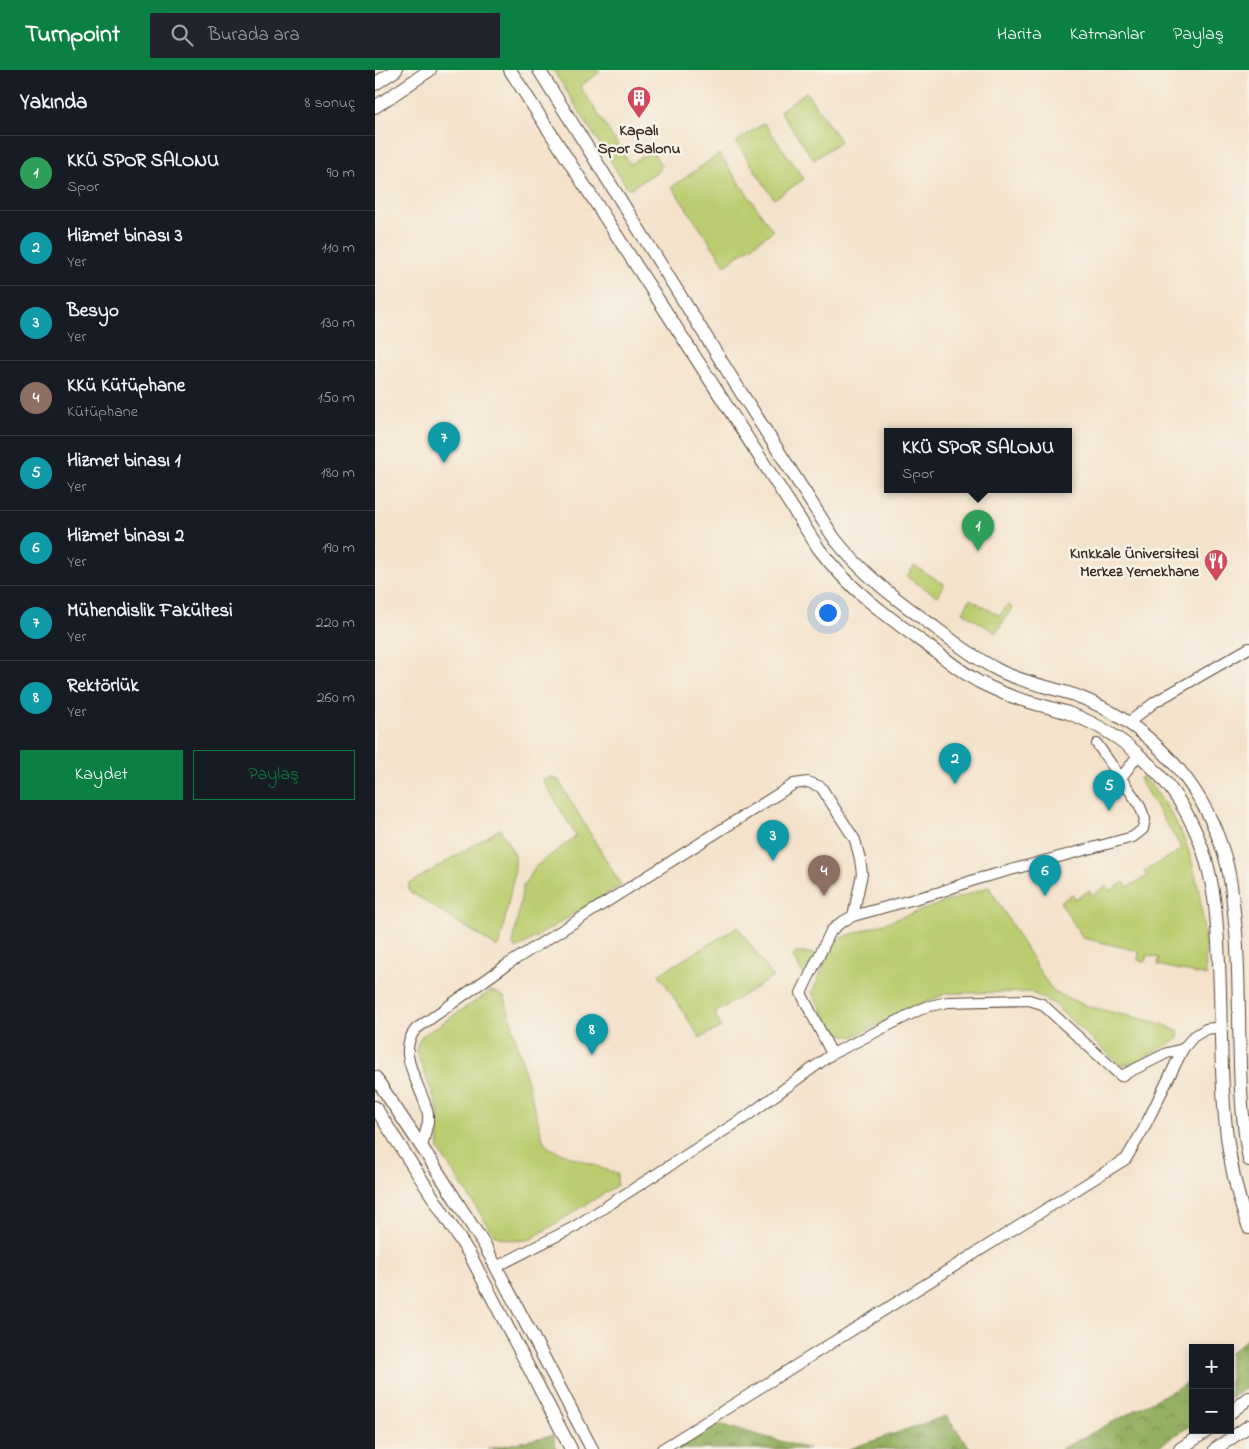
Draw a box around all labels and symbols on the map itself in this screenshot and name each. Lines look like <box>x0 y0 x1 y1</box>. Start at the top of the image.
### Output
building icon: Kapalı Spor Salonu <box>626 85 652 119</box>
place label: Kapalı Spor Salonu <box>597 119 681 161</box>
pin: 7 <box>428 422 460 463</box>
pin: 1 <box>962 510 994 551</box>
place label: Kırıkkale Üniversitesi Merkez Yemekhane <box>1070 542 1200 584</box>
restaurant icon: Kırıkkale Üniversitesi Merkez Yemekhane <box>1203 548 1229 582</box>
your location <box>815 600 841 626</box>
pin: 2 <box>939 743 971 784</box>
pin: 5 <box>1093 770 1125 811</box>
pin: 3 <box>757 820 789 861</box>
pin: 4 <box>808 855 840 896</box>
pin: 6 <box>1029 855 1061 896</box>
pin: 8 <box>576 1014 608 1055</box>

